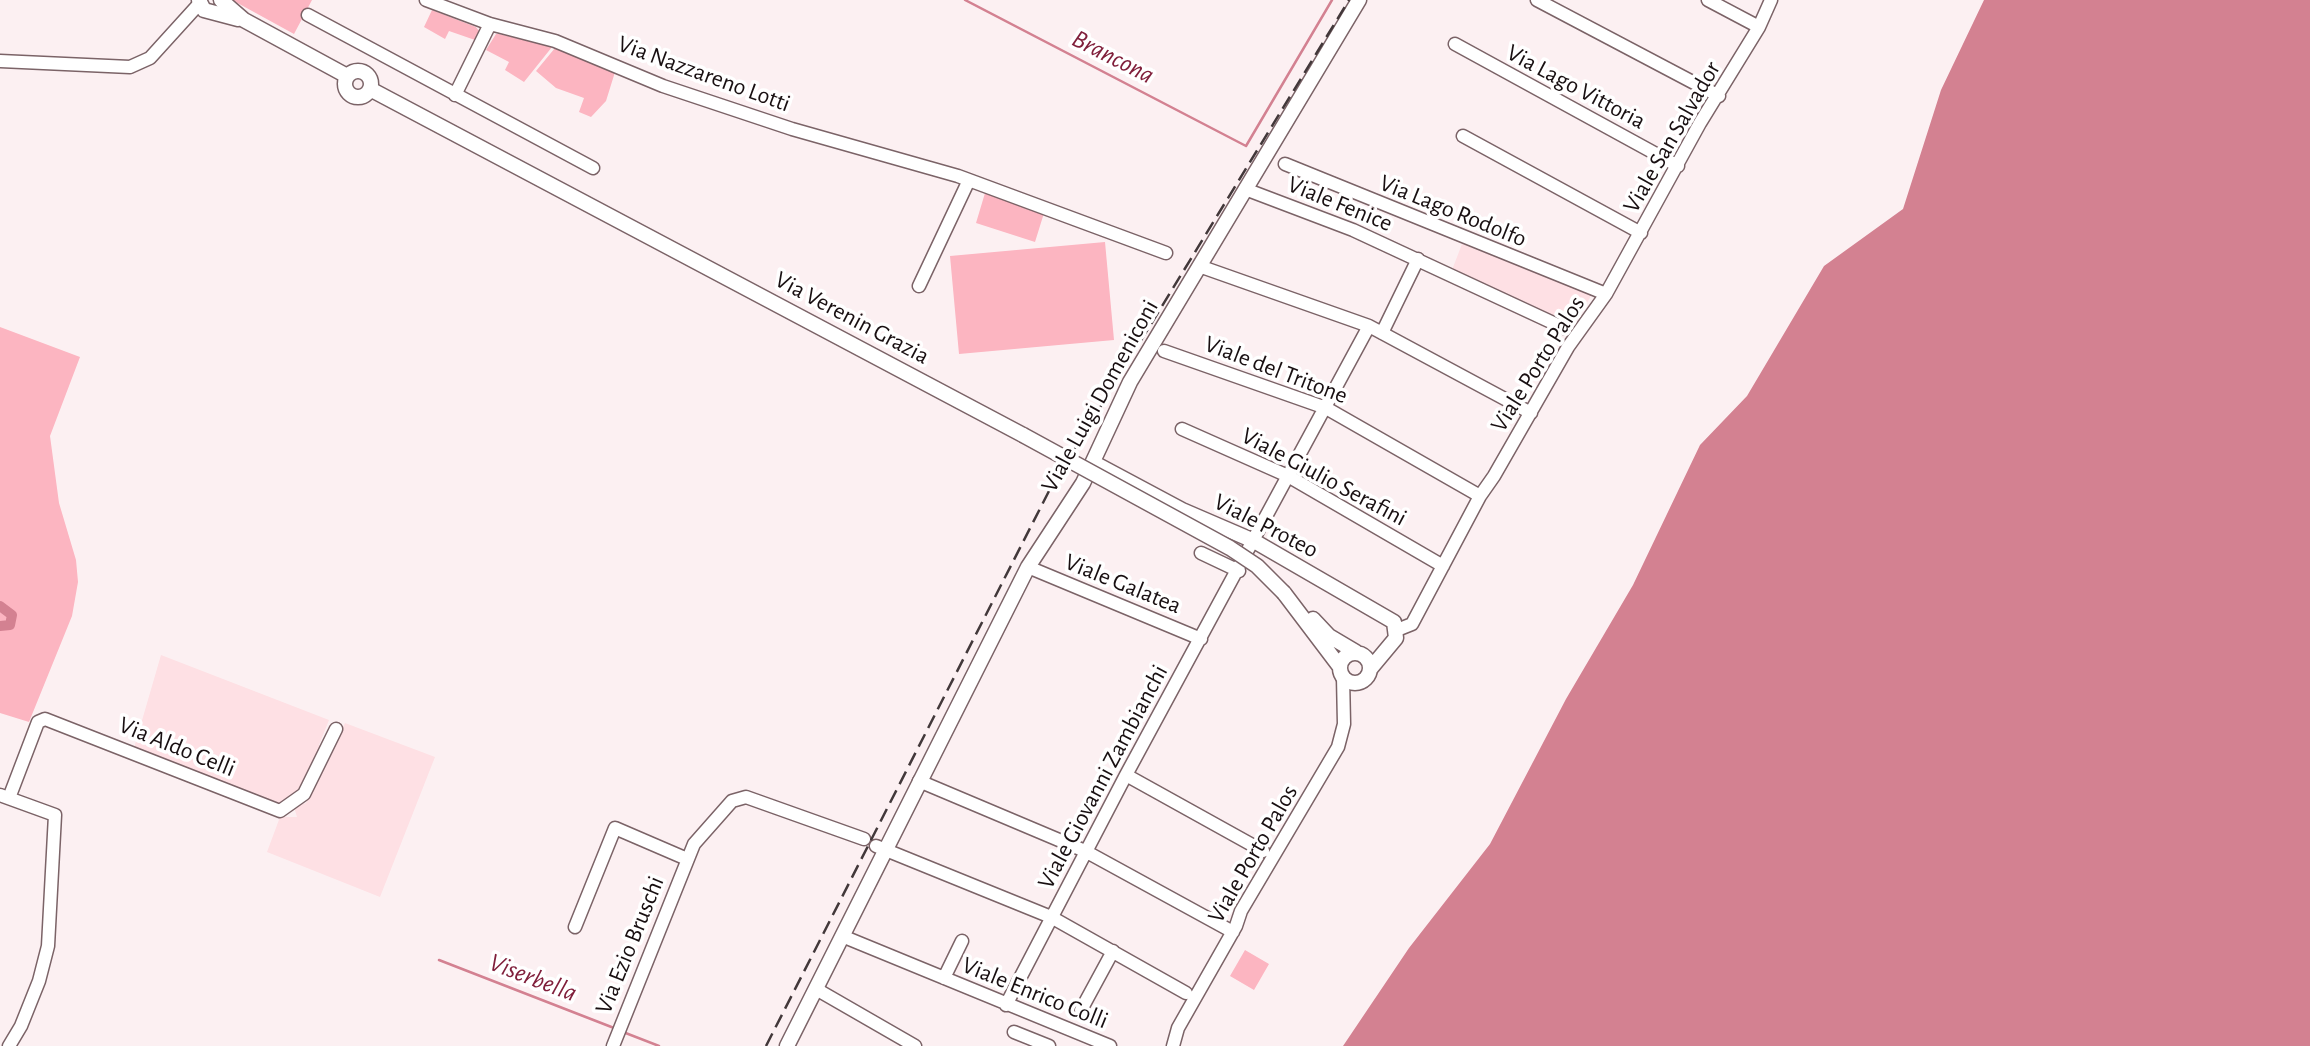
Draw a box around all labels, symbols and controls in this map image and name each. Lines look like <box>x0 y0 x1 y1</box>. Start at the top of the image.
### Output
water label: Brancona <box>1067 23 1159 91</box>
street label: Via Nazzareno Lotti <box>614 29 794 119</box>
street label: Via Lago Vittoria <box>1502 38 1650 136</box>
street label: Viale San Salvador <box>1617 56 1727 218</box>
street label: Via Lago Rodolfo <box>1375 168 1531 254</box>
street label: Viale Fenice <box>1283 170 1397 238</box>
street label: Via Verenin Grazia <box>770 265 934 371</box>
street label: Viale Porto Palos <box>1485 291 1591 437</box>
street label: Viale Luigi Domeniconi <box>1035 295 1165 497</box>
street label: Viale del Tritone <box>1200 330 1352 410</box>
street label: Viale Giulio Serafini <box>1236 421 1412 533</box>
street label: Viale Proteo <box>1209 487 1323 565</box>
street label: Viale Galatea <box>1061 548 1185 620</box>
street label: Viale Giovanni Zambianchi <box>1032 660 1174 894</box>
street label: Via Aldo Celli <box>115 711 239 783</box>
street label: Viale Porto Palos <box>1202 780 1304 928</box>
street label: Via Ezio Bruschi <box>589 872 671 1018</box>
water label: Viserbella <box>485 947 581 1009</box>
street label: Viale Enrico Colli <box>958 951 1112 1035</box>

